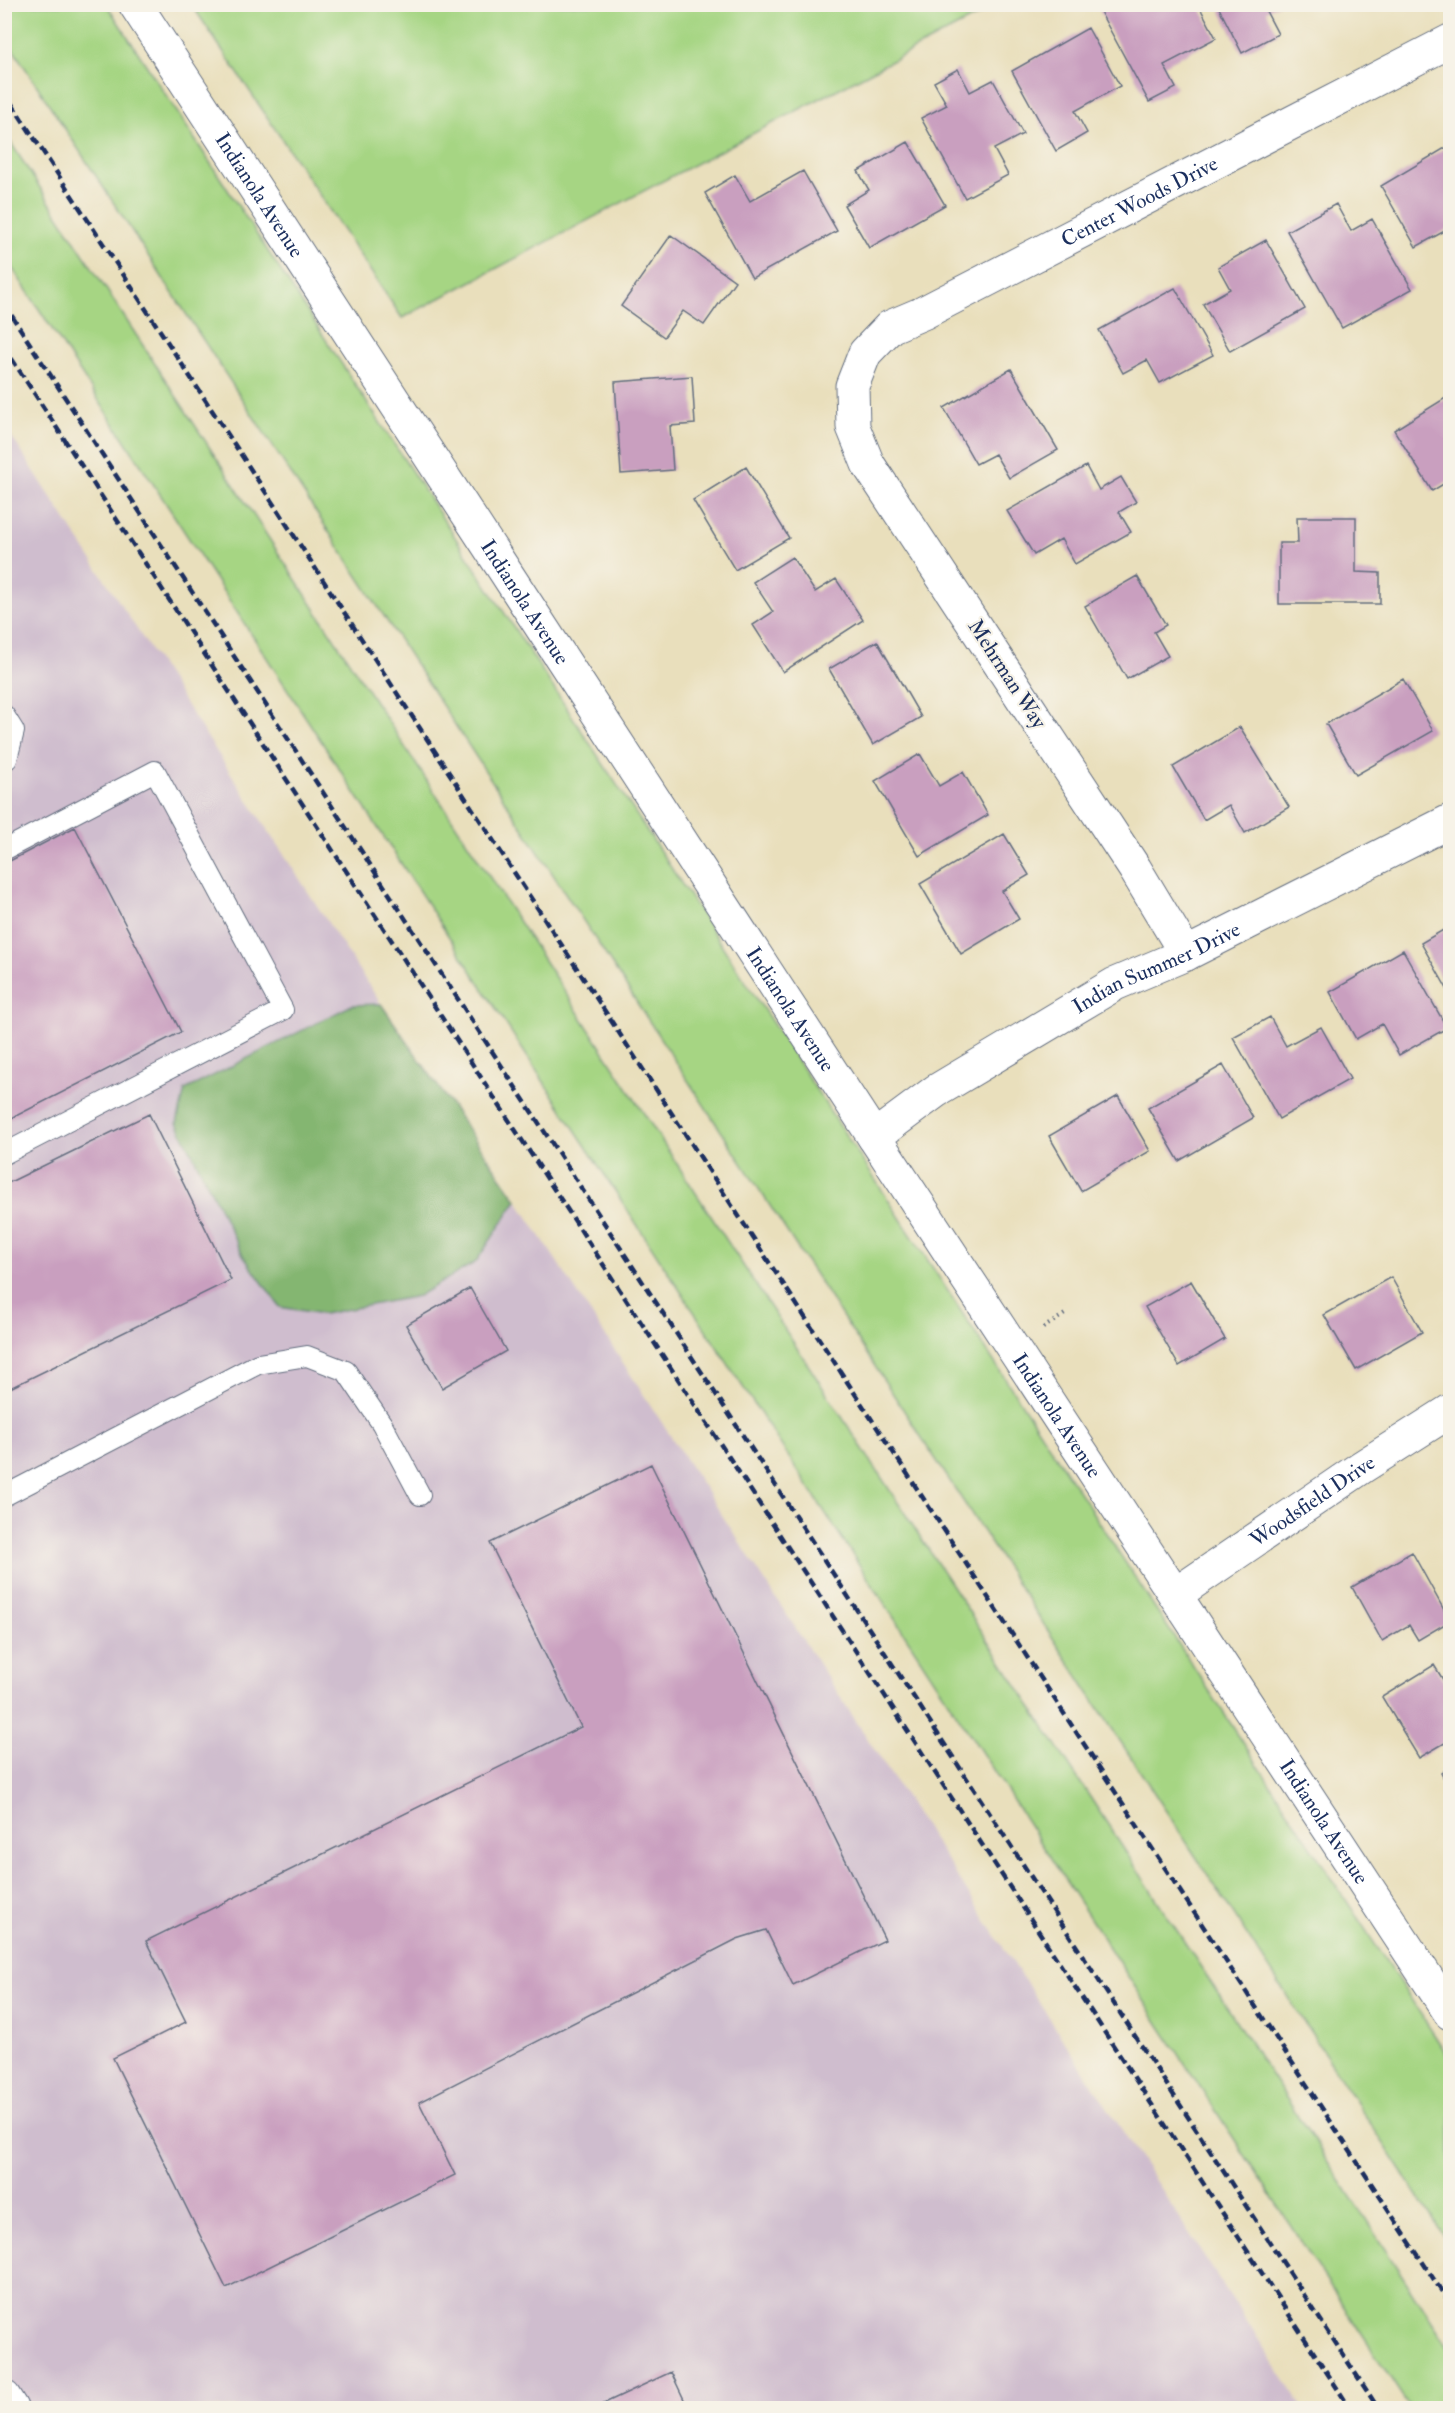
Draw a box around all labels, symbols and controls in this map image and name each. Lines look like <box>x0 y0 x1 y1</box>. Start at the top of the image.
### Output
street label: Indianola Avenue <box>209 127 310 263</box>
street label: Center Woods Drive <box>1056 150 1222 253</box>
street label: Indianola Avenue <box>474 534 576 670</box>
street label: Mehrman Way <box>962 614 1053 734</box>
street label: Indian Summer Drive <box>1067 915 1245 1020</box>
street label: Indianola Avenue <box>740 941 841 1077</box>
street label: Indianola Avenue <box>1006 1348 1108 1483</box>
street label: Woodsfield Drive <box>1244 1449 1380 1554</box>
street label: Indianola Avenue <box>1273 1754 1375 1889</box>

